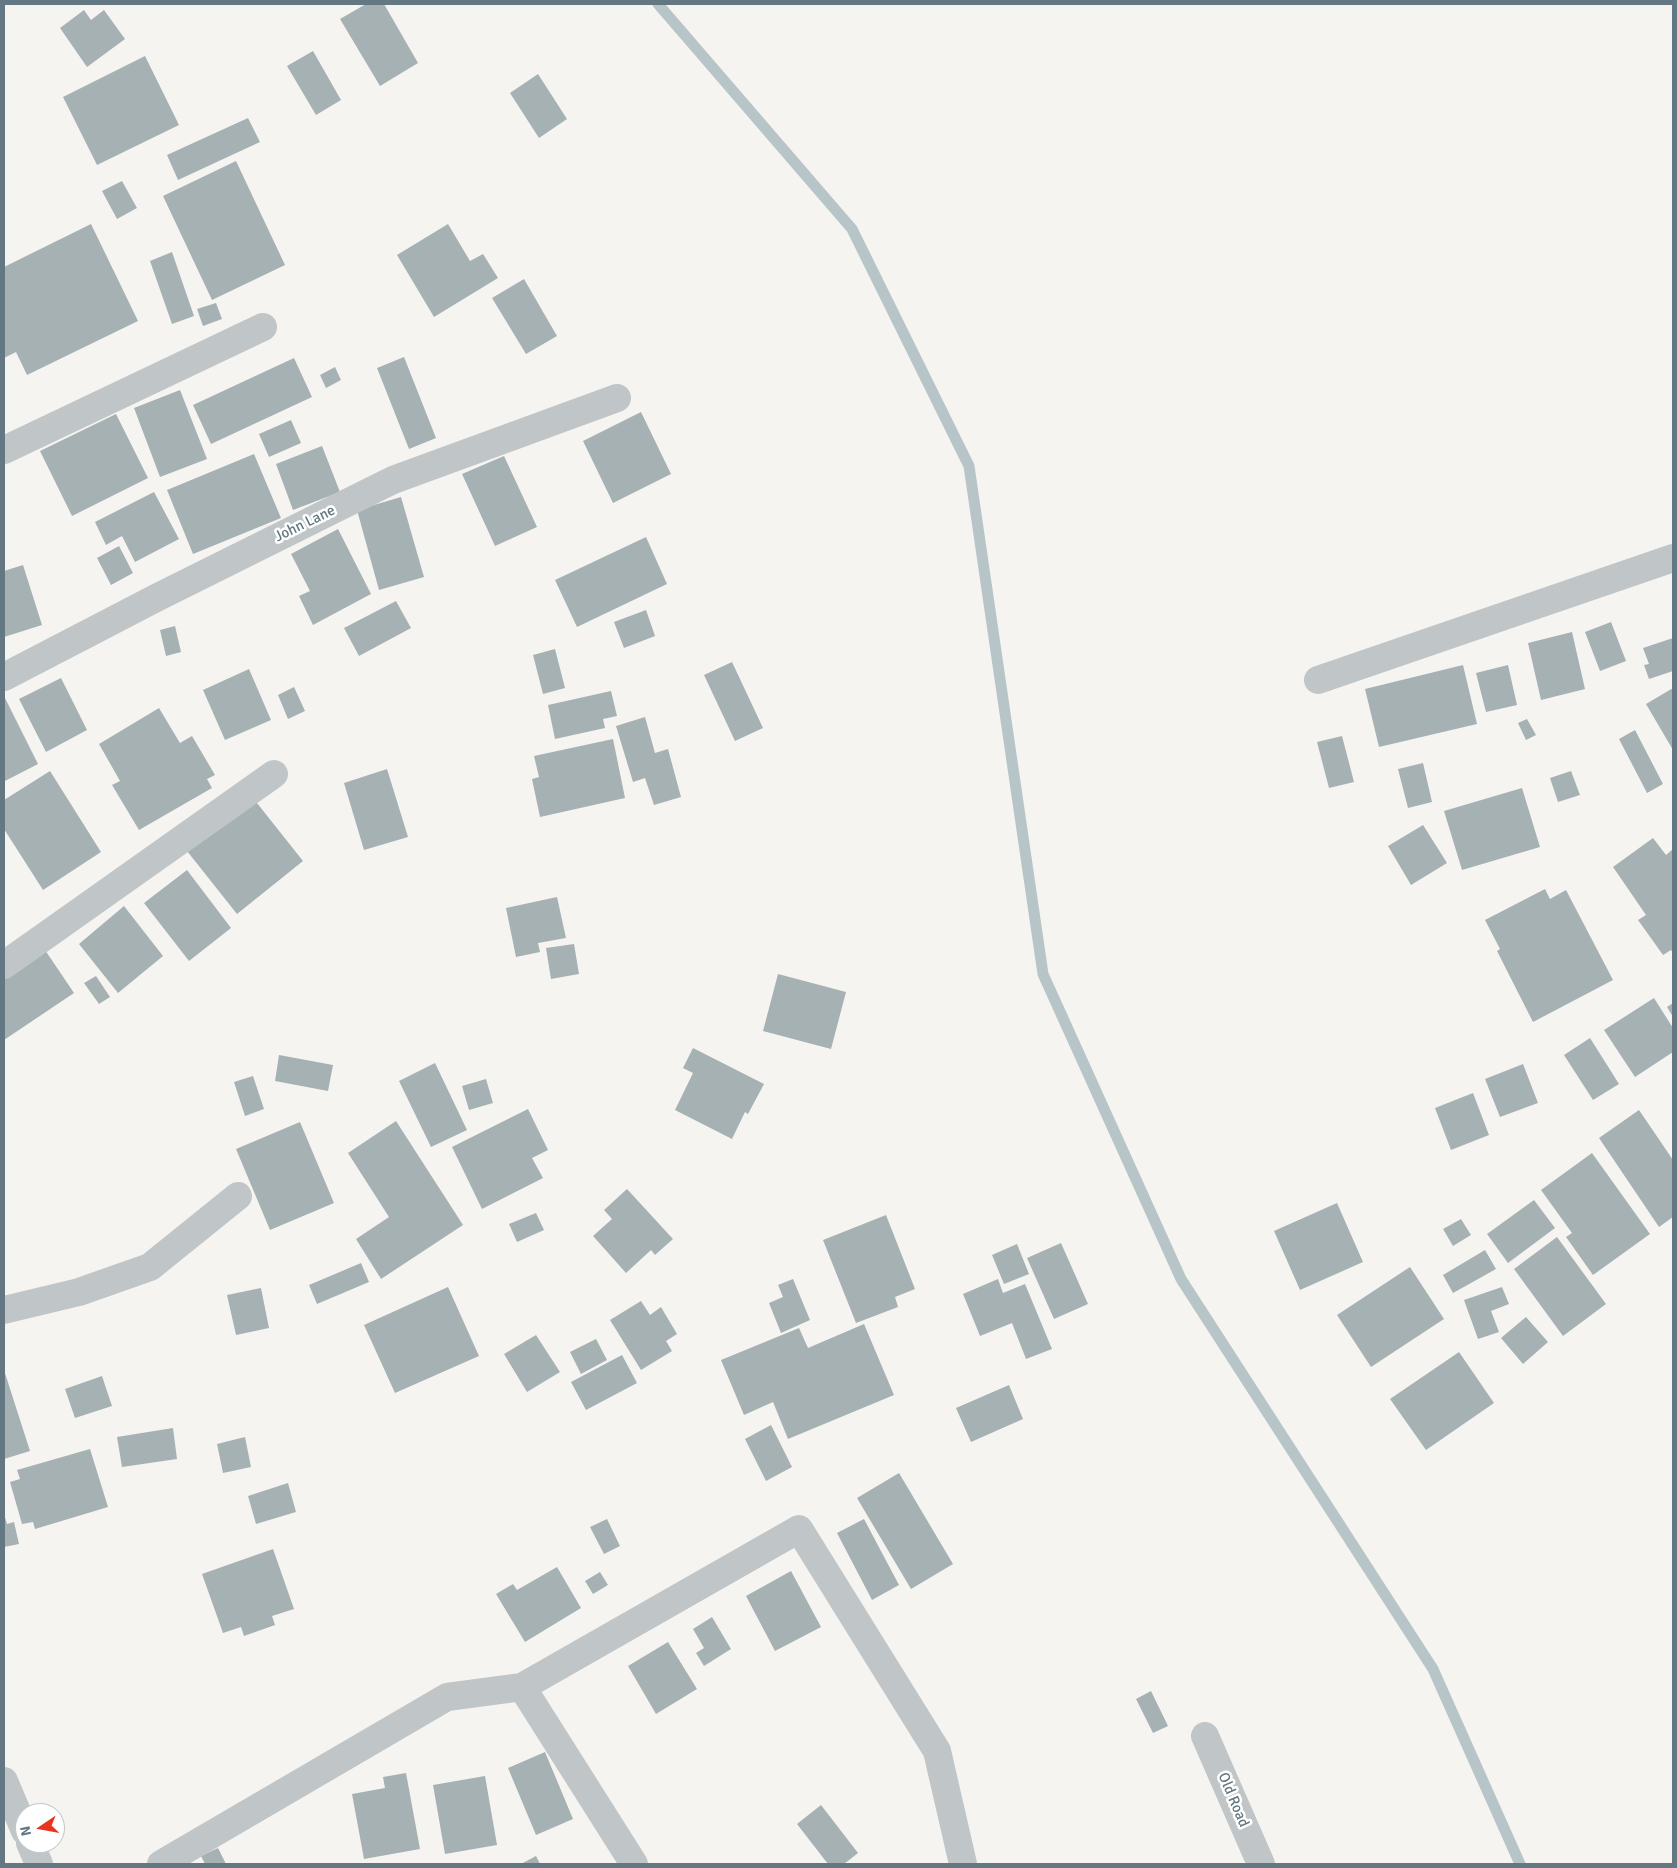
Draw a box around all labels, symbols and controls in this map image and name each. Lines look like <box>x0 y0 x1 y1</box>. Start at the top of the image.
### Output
street label: John Lane <box>272 502 338 546</box>
street label: Old Road <box>1213 1770 1253 1830</box>
north arrow <box>15 1803 65 1853</box>
text: N <box>16 1824 35 1838</box>

